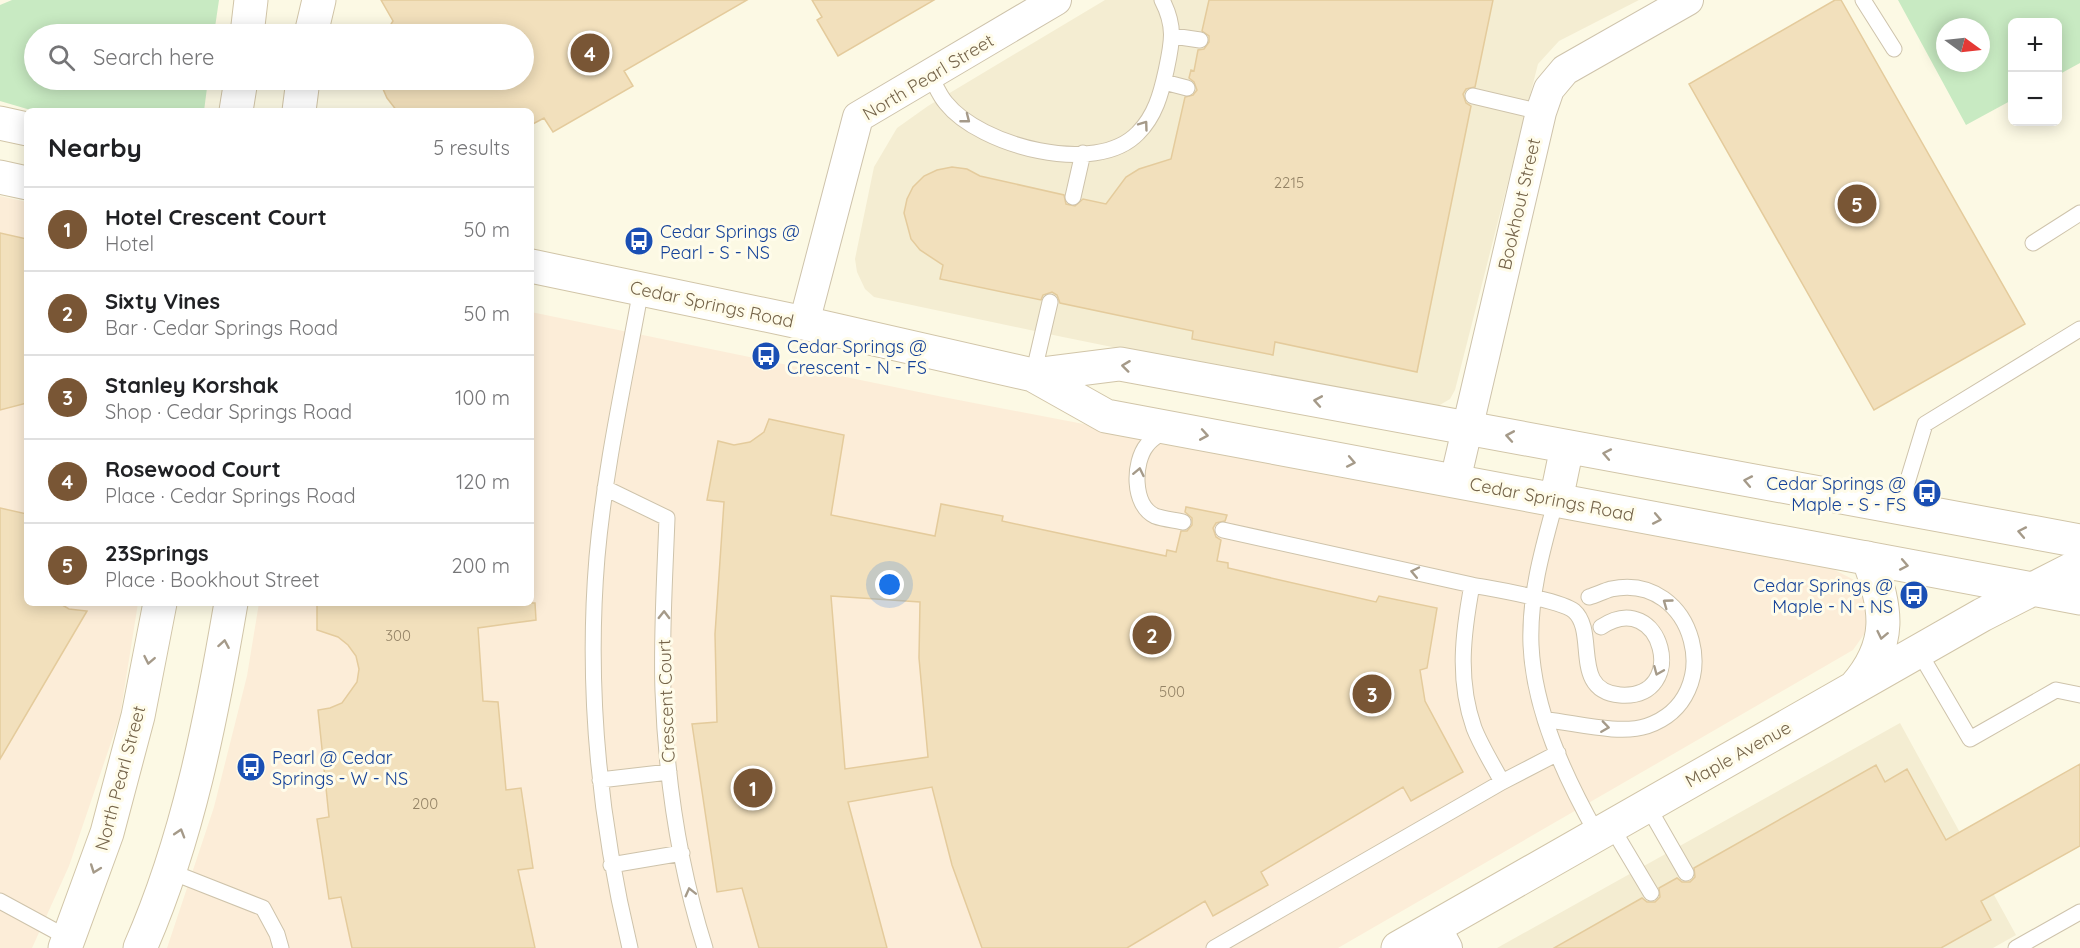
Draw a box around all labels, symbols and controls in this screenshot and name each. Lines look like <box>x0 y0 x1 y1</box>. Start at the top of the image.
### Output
north arrow <box>1936 18 1990 72</box>
map controls <box>2008 18 2062 126</box>
button: + <box>2008 18 2062 72</box>
search box <box>24 24 534 90</box>
street label: North Pearl Street <box>858 29 998 125</box>
pin: 4 <box>570 31 610 76</box>
icon: search <box>45 41 78 74</box>
text: Search here <box>93 43 214 71</box>
button: − <box>2008 72 2062 126</box>
one-way arrow <box>959 112 970 123</box>
one-way arrow <box>1137 121 1148 132</box>
text: Nearby <box>48 131 142 164</box>
text: 5 results <box>433 135 510 160</box>
street label: Bookhout Street <box>1493 136 1545 272</box>
house number: 2215 <box>1274 173 1304 192</box>
pin: 5 <box>1838 182 1876 226</box>
text: Hotel Crescent Court <box>105 203 327 231</box>
text: 1 <box>64 217 71 242</box>
text: 50 m <box>464 217 510 242</box>
place label: Cedar Springs @ Pearl - S - NS <box>660 220 800 264</box>
bus stop icon: Cedar Springs @ Pearl - S - NS <box>623 225 655 257</box>
text: Hotel <box>105 231 154 256</box>
street label: Cedar Springs Road <box>628 275 796 333</box>
text: Sixty Vines <box>105 287 220 315</box>
text: 2 <box>62 301 73 326</box>
text: 50 m <box>464 301 510 326</box>
text: Bar · Cedar Springs Road <box>105 315 338 340</box>
place label: Cedar Springs @ Crescent - N - FS <box>787 335 927 379</box>
bus stop icon: Cedar Springs @ Crescent - N - FS <box>750 340 782 372</box>
one-way arrow <box>1121 360 1131 373</box>
text: Stanley Korshak <box>105 371 279 399</box>
text: 3 <box>62 385 73 410</box>
text: 100 m <box>455 385 510 410</box>
one-way arrow <box>1313 395 1323 408</box>
text: Shop · Cedar Springs Road <box>105 399 352 424</box>
one-way arrow <box>1200 428 1209 440</box>
one-way arrow <box>1505 430 1515 443</box>
one-way arrow <box>1602 448 1612 461</box>
text: Rosewood Court <box>105 455 281 483</box>
one-way arrow <box>1346 455 1356 468</box>
one-way arrow <box>1131 468 1144 478</box>
text: 4 <box>62 469 73 494</box>
text: 120 m <box>456 469 510 494</box>
street label: Cedar Springs Road <box>1468 472 1636 526</box>
place label: Cedar Springs @ Maple - S - FS <box>1766 472 1906 516</box>
one-way arrow <box>1743 475 1753 488</box>
bus stop icon: Cedar Springs @ Maple - S - FS <box>1911 477 1943 509</box>
text: Place · Cedar Springs Road <box>105 483 356 508</box>
one-way arrow <box>1651 512 1661 525</box>
one-way arrow <box>2018 526 2027 538</box>
text: 23Springs <box>105 539 209 567</box>
text: 5 <box>62 553 73 578</box>
text: 200 m <box>451 553 510 578</box>
one-way arrow <box>1898 558 1908 571</box>
text: Place · Bookhout Street <box>105 567 320 592</box>
one-way arrow <box>1410 567 1420 580</box>
your location <box>875 570 904 599</box>
place label: Cedar Springs @ Maple - N - NS <box>1753 574 1893 618</box>
bus stop icon: Cedar Springs @ Maple - N - NS <box>1898 579 1930 611</box>
one-way arrow <box>1663 599 1674 610</box>
one-way arrow <box>658 610 670 619</box>
pin: 2 <box>1132 612 1172 658</box>
house number: 300 <box>385 626 411 645</box>
one-way arrow <box>1876 629 1889 639</box>
one-way arrow <box>217 639 230 649</box>
street label: Crescent Court <box>652 639 680 763</box>
one-way arrow <box>143 655 156 665</box>
one-way arrow <box>1653 665 1665 676</box>
pin: 3 <box>1352 672 1392 716</box>
house number: 500 <box>1159 682 1185 701</box>
street label: North Pearl Street <box>90 703 150 853</box>
street label: Maple Avenue <box>1681 716 1795 792</box>
one-way arrow <box>1600 720 1610 732</box>
place label: Pearl @ Cedar Springs - W - NS <box>272 746 408 790</box>
bus stop icon: Pearl @ Cedar Springs - W - NS <box>235 751 267 783</box>
pin: 1 <box>734 766 772 810</box>
house number: 200 <box>412 794 438 813</box>
one-way arrow <box>173 828 185 839</box>
one-way arrow <box>89 863 102 874</box>
one-way arrow <box>685 887 698 897</box>

